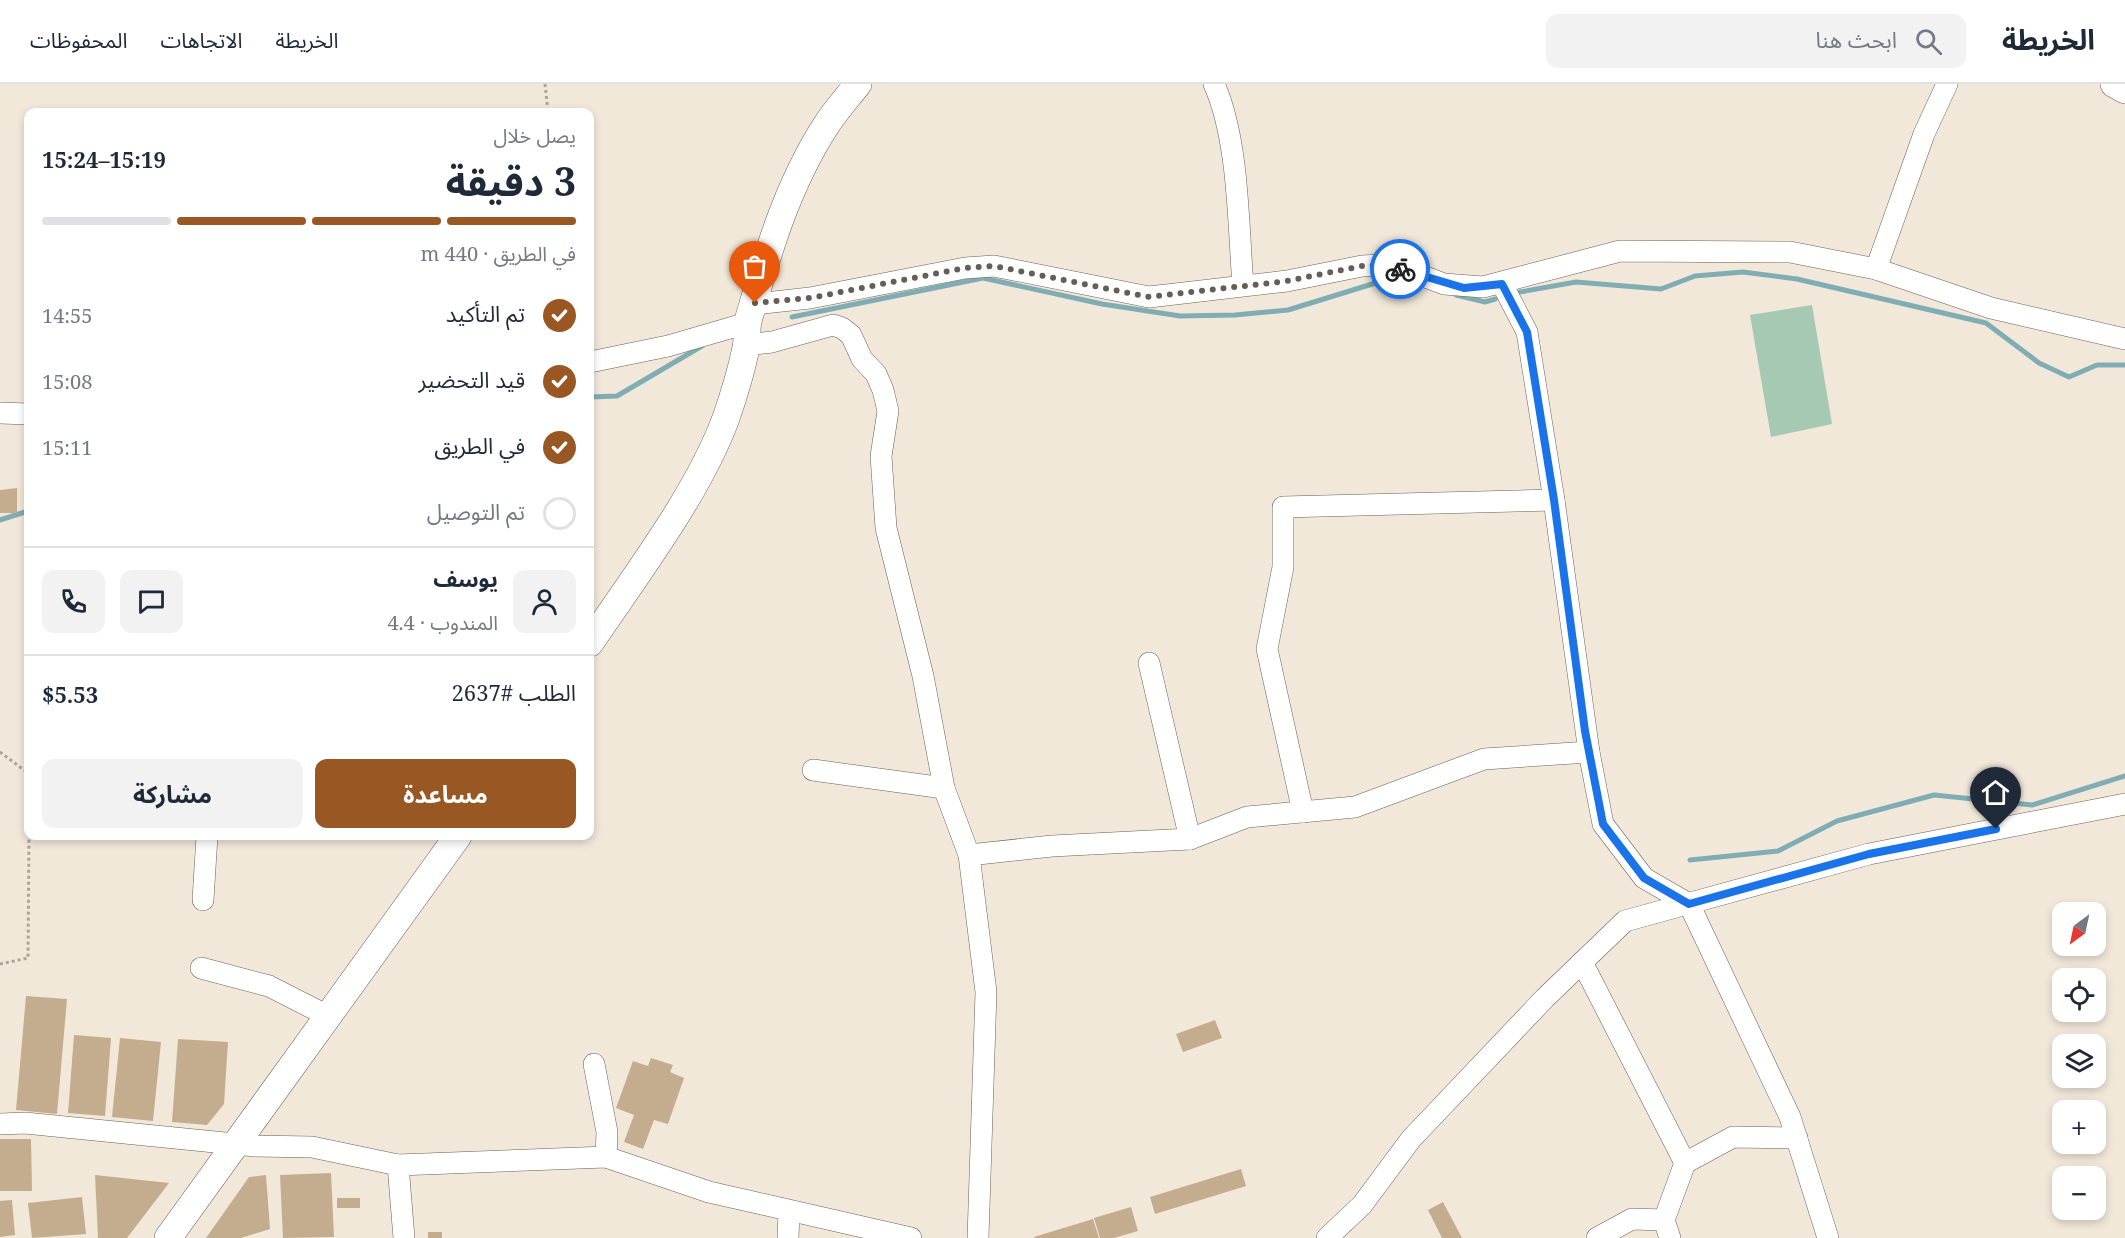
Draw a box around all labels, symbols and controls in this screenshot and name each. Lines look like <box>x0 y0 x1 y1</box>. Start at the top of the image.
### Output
search box <box>1546 14 1966 68</box>
text: الخريطة <box>2002 20 2095 58</box>
text: ابحث هنا <box>1815 24 1897 54</box>
icon: search <box>1912 25 1945 58</box>
text: المحفوظات <box>30 26 127 54</box>
text: الاتجاهات <box>160 26 242 54</box>
text: الخريطة <box>275 26 338 54</box>
text: يصل خلال <box>494 122 576 149</box>
text: 15:19–15:24 <box>42 144 166 174</box>
text: 3 دقيقة <box>446 154 576 207</box>
courier <box>1370 239 1430 299</box>
text: في الطريق · 440 m <box>420 240 576 267</box>
pin <box>729 241 780 303</box>
icon: bag <box>738 250 771 283</box>
icon: bike <box>1384 253 1417 286</box>
text: تم التأكيد <box>446 298 525 328</box>
icon: check <box>543 299 576 332</box>
text: 14:55 <box>42 302 92 329</box>
text: قيد التحضير <box>419 364 525 394</box>
icon: check <box>543 365 576 398</box>
text: 15:08 <box>42 368 92 395</box>
text: في الطريق <box>434 430 525 460</box>
icon: check <box>543 431 576 464</box>
text: 15:11 <box>42 434 92 461</box>
text: تم التوصيل <box>427 496 525 526</box>
text: يوسف <box>433 563 498 593</box>
button: phone <box>42 570 105 633</box>
button: chat <box>120 570 183 633</box>
button: person <box>513 570 576 633</box>
text: المندوب · 4.4 <box>387 609 498 636</box>
text: الطلب #2637 <box>452 677 576 707</box>
text: $5.53 <box>42 679 98 709</box>
button: مشاركة <box>42 759 303 828</box>
button: مساعدة <box>315 759 576 828</box>
pin <box>1970 767 2021 829</box>
icon: home <box>1979 776 2012 809</box>
north arrow <box>2052 902 2106 956</box>
map controls <box>2052 902 2106 1220</box>
button: locate <box>2052 968 2106 1022</box>
button: layers <box>2052 1034 2106 1088</box>
button: + <box>2052 1100 2106 1154</box>
button: − <box>2052 1166 2106 1220</box>

